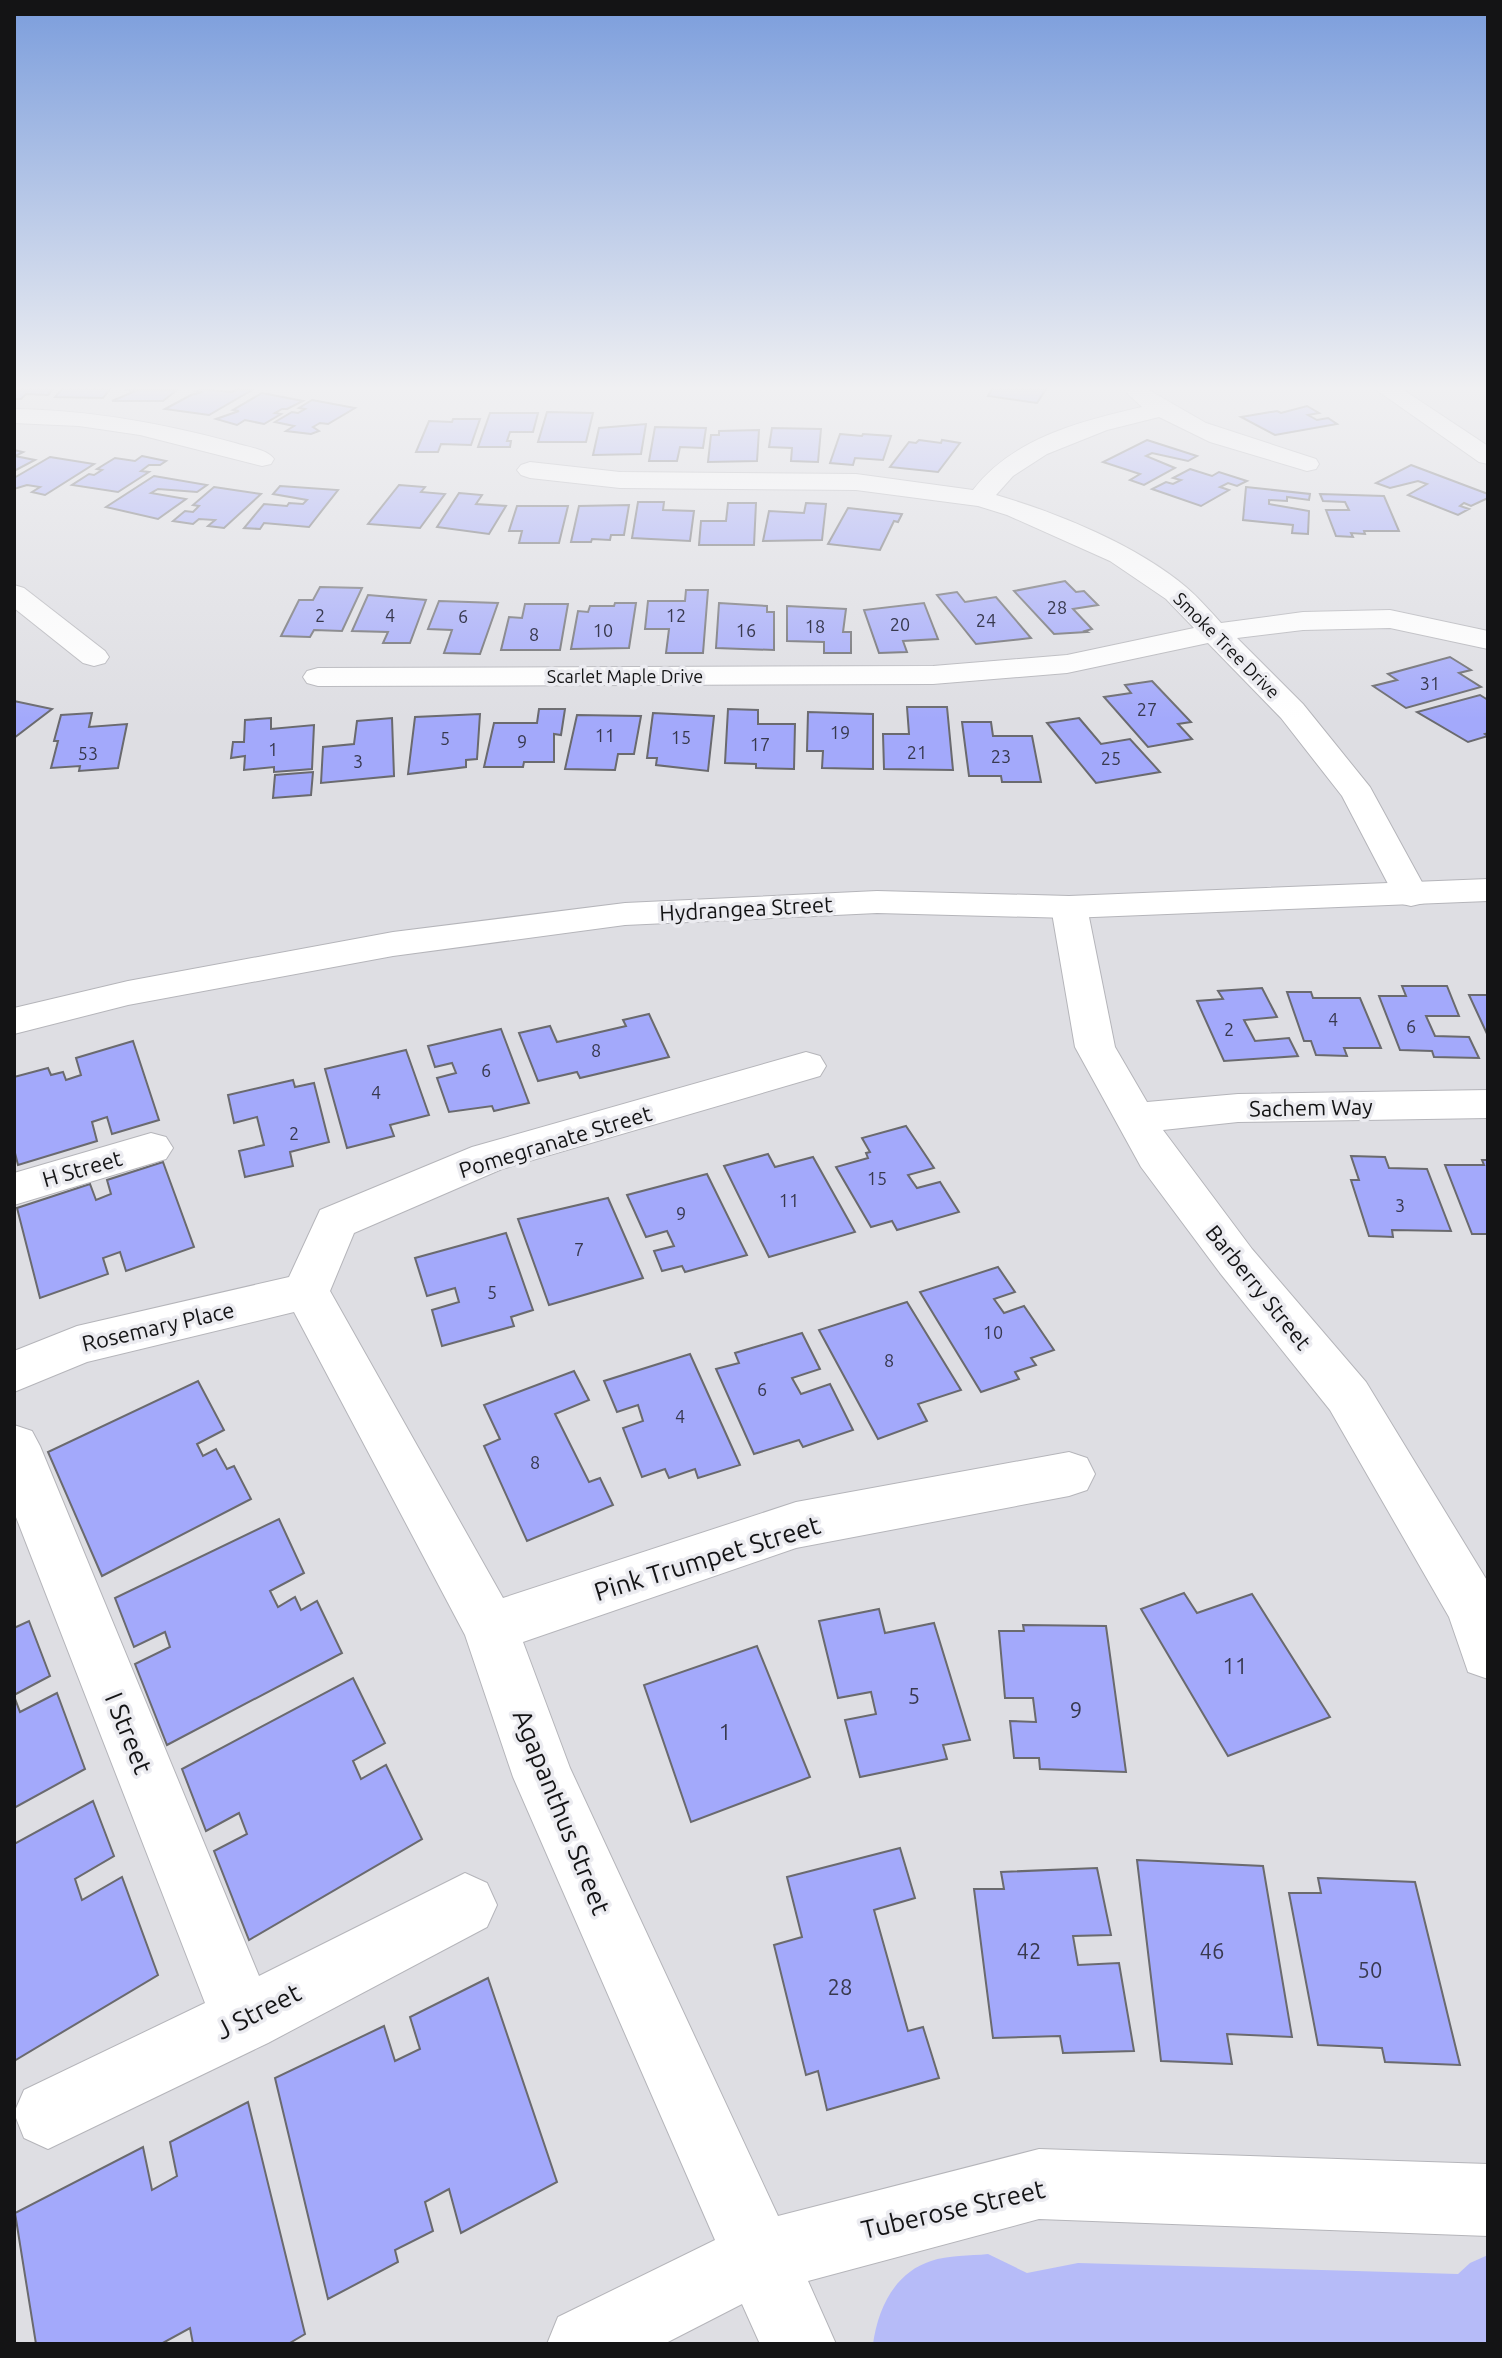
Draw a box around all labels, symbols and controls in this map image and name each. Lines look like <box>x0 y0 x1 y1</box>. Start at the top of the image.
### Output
street label: Smoke Tree Drive <box>1170 588 1284 702</box>
house number: 28 <box>1047 597 1067 617</box>
house number: 2 <box>315 605 325 625</box>
house number: 4 <box>385 605 395 625</box>
house number: 12 <box>666 605 686 625</box>
house number: 6 <box>458 606 468 626</box>
house number: 24 <box>976 610 996 630</box>
house number: 20 <box>890 614 910 634</box>
house number: 18 <box>805 616 825 636</box>
house number: 10 <box>593 620 613 640</box>
house number: 16 <box>736 620 756 640</box>
house number: 8 <box>529 624 539 644</box>
street label: Scarlet Maple Drive <box>547 666 703 686</box>
house number: 31 <box>1420 673 1440 693</box>
house number: 27 <box>1137 699 1157 719</box>
house number: 19 <box>830 722 850 742</box>
house number: 11 <box>595 725 615 745</box>
house number: 15 <box>671 727 691 747</box>
house number: 5 <box>440 728 450 748</box>
house number: 9 <box>517 731 527 751</box>
house number: 17 <box>750 734 770 754</box>
house number: 1 <box>268 739 278 759</box>
house number: 21 <box>907 742 927 762</box>
house number: 53 <box>78 743 98 763</box>
house number: 23 <box>991 746 1011 766</box>
house number: 25 <box>1101 748 1121 768</box>
house number: 3 <box>353 751 363 771</box>
street label: Hydrangea Street <box>659 891 834 925</box>
house number: 4 <box>1328 1009 1338 1029</box>
house number: 6 <box>1406 1016 1416 1036</box>
house number: 2 <box>1224 1019 1234 1039</box>
house number: 8 <box>591 1040 601 1060</box>
house number: 6 <box>481 1060 491 1080</box>
house number: 4 <box>371 1082 381 1102</box>
street label: Sachem Way <box>1249 1093 1373 1121</box>
street label: Pomegranate Street <box>456 1100 655 1182</box>
house number: 2 <box>289 1123 299 1143</box>
street label: H Street <box>39 1145 125 1191</box>
house number: 15 <box>867 1168 887 1188</box>
house number: 11 <box>779 1190 799 1210</box>
house number: 3 <box>1395 1195 1405 1215</box>
house number: 9 <box>676 1203 686 1223</box>
street label: Barberry Street <box>1201 1220 1317 1355</box>
house number: 7 <box>574 1239 584 1259</box>
house number: 5 <box>487 1282 497 1302</box>
street label: Rosemary Place <box>79 1296 237 1356</box>
house number: 10 <box>983 1322 1003 1342</box>
house number: 8 <box>884 1350 894 1370</box>
house number: 6 <box>757 1379 767 1399</box>
house number: 4 <box>675 1406 685 1426</box>
house number: 8 <box>530 1452 540 1472</box>
street label: Pink Trumpet Street <box>590 1510 824 1606</box>
house number: 11 <box>1223 1653 1247 1678</box>
house number: 5 <box>908 1683 920 1708</box>
street label: I Street <box>100 1688 158 1778</box>
house number: 9 <box>1070 1697 1082 1722</box>
street label: Agapanthus Street <box>508 1705 616 1919</box>
house number: 1 <box>719 1719 731 1744</box>
house number: 42 <box>1017 1938 1041 1963</box>
house number: 46 <box>1200 1938 1224 1963</box>
house number: 50 <box>1358 1957 1382 1982</box>
house number: 28 <box>828 1974 852 1999</box>
street label: J Street <box>211 1977 305 2045</box>
street label: Tuberose Street <box>858 2174 1048 2244</box>

